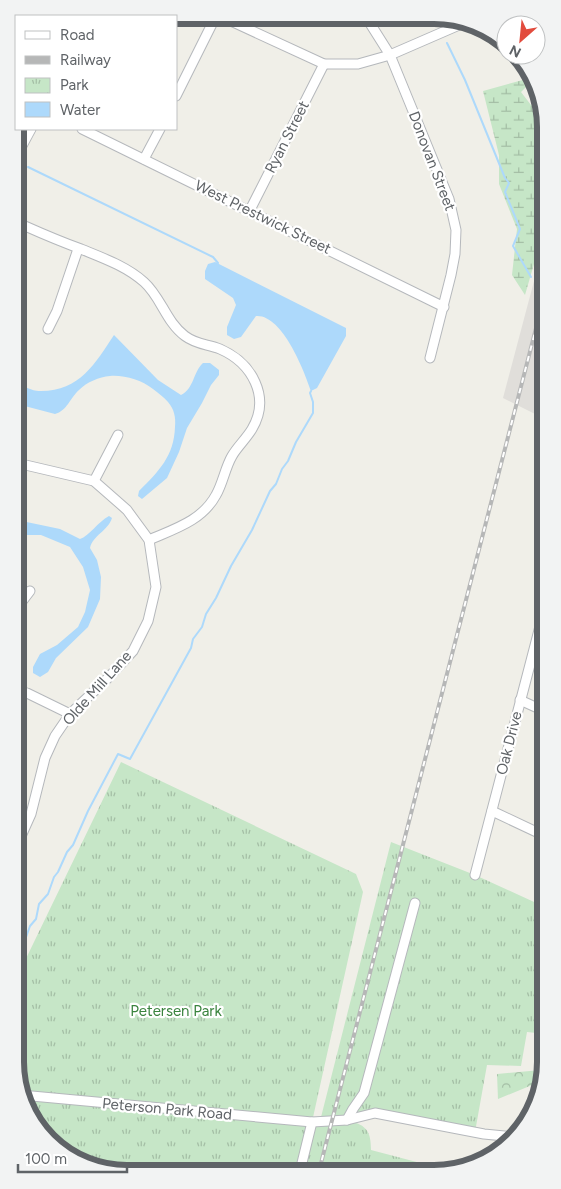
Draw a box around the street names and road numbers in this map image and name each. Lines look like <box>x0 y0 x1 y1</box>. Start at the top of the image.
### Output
street label: Ryan Street <box>261 98 313 176</box>
street label: Donovan Street <box>405 109 459 214</box>
street label: West Prestwick Street <box>192 176 334 258</box>
street label: Olde Mill Lane <box>59 647 135 729</box>
street label: Oak Drive <box>492 709 526 777</box>
street label: Peterson Park Road <box>101 1094 233 1124</box>

